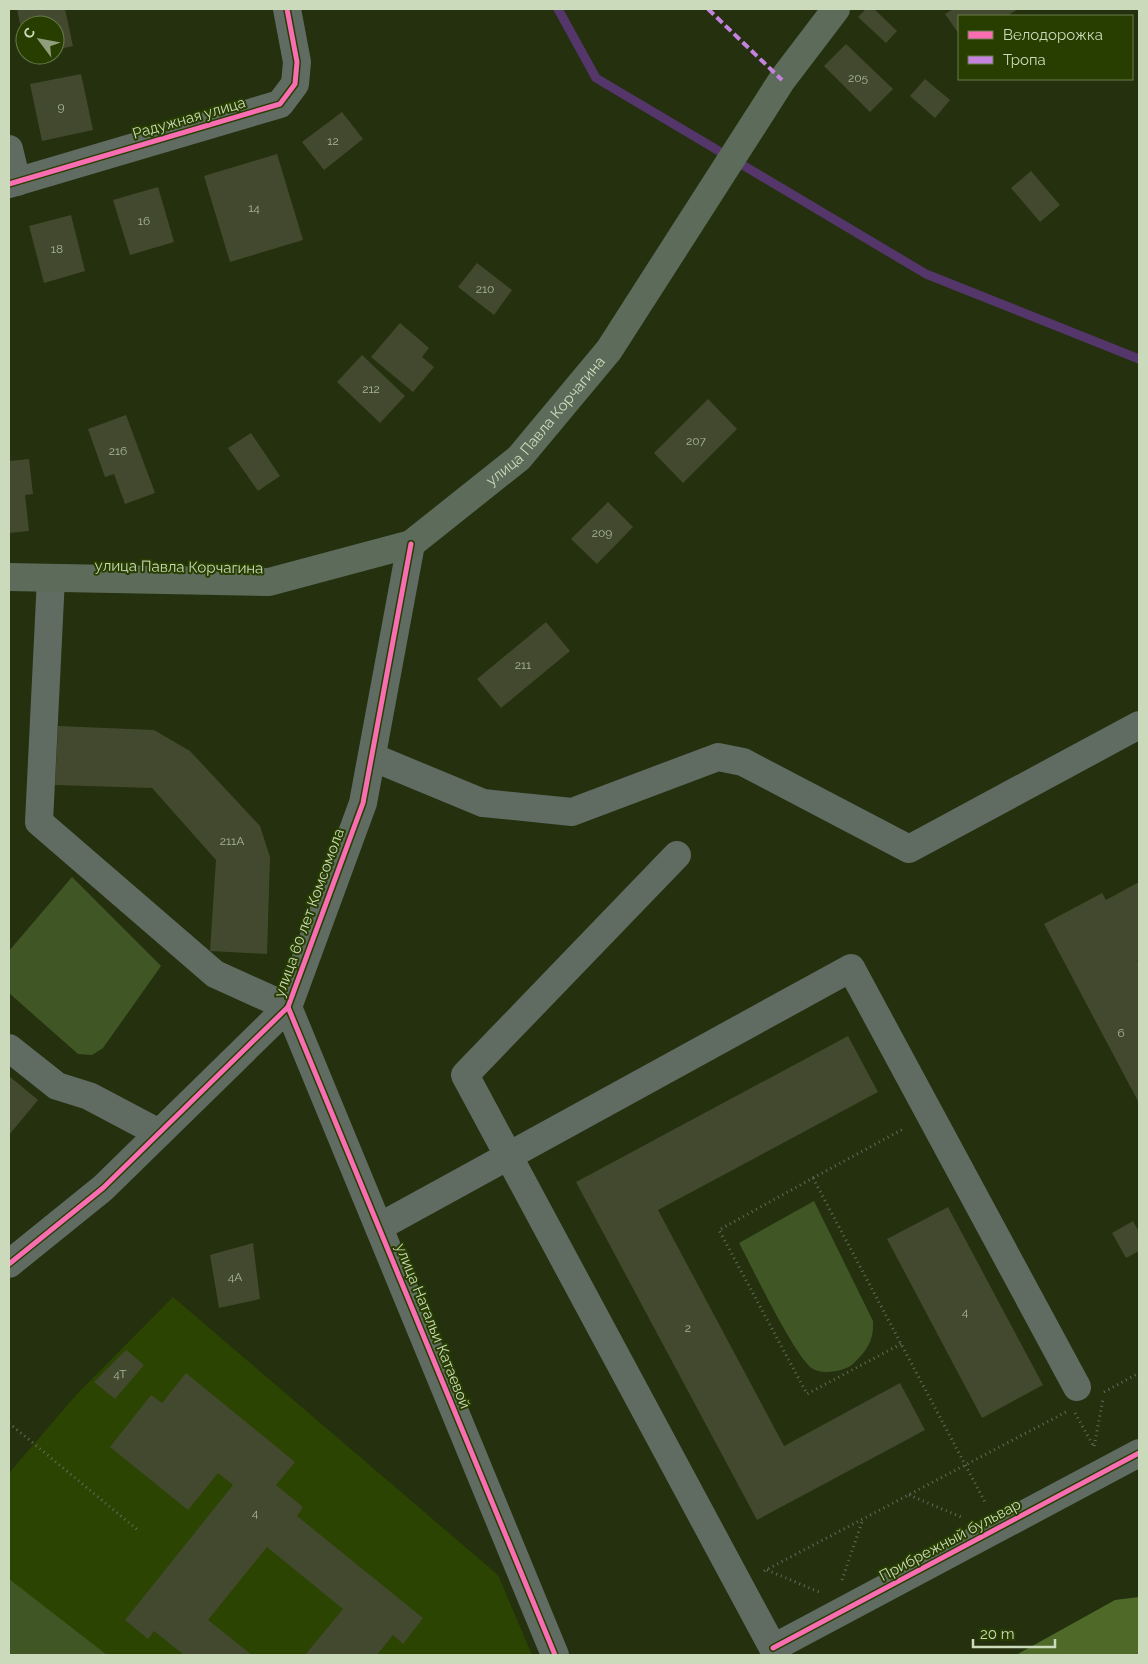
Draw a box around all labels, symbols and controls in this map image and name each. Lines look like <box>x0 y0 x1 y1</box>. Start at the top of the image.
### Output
north arrow <box>15 15 65 65</box>
legend <box>958 15 1133 80</box>
text: С <box>20 24 39 41</box>
text: Велодорожка <box>1003 26 1103 44</box>
text: Тропа <box>1003 51 1046 69</box>
house number: 205 <box>848 71 869 85</box>
street label: Радужная улица <box>130 93 248 143</box>
house number: 9 <box>57 100 65 114</box>
house number: 12 <box>327 134 339 148</box>
house number: 14 <box>248 201 260 215</box>
house number: 16 <box>138 214 150 228</box>
house number: 18 <box>51 242 63 256</box>
house number: 210 <box>476 282 494 296</box>
street label: улица Павла Корчагина <box>482 353 609 490</box>
house number: 212 <box>362 382 380 396</box>
house number: 207 <box>686 434 707 448</box>
house number: 216 <box>109 444 127 458</box>
house number: 209 <box>592 526 612 540</box>
street label: улица Павла Корчагина <box>94 557 264 577</box>
house number: 211 <box>515 658 531 672</box>
street label: улица 60 лет Комсомола <box>270 826 348 1000</box>
house number: 211А <box>220 834 244 848</box>
house number: 6 <box>1117 1026 1125 1040</box>
street label: улица Натальи Катаевой <box>392 1241 474 1411</box>
house number: 4А <box>228 1270 242 1284</box>
house number: 4 <box>962 1305 969 1319</box>
house number: 2 <box>685 1321 691 1335</box>
house number: 4Т <box>113 1367 127 1381</box>
street label: Прибрежный бульвар <box>876 1495 1024 1585</box>
house number: 4 <box>252 1506 259 1520</box>
scale bar <box>973 1616 1056 1648</box>
text: 20 m <box>980 1625 1015 1643</box>

